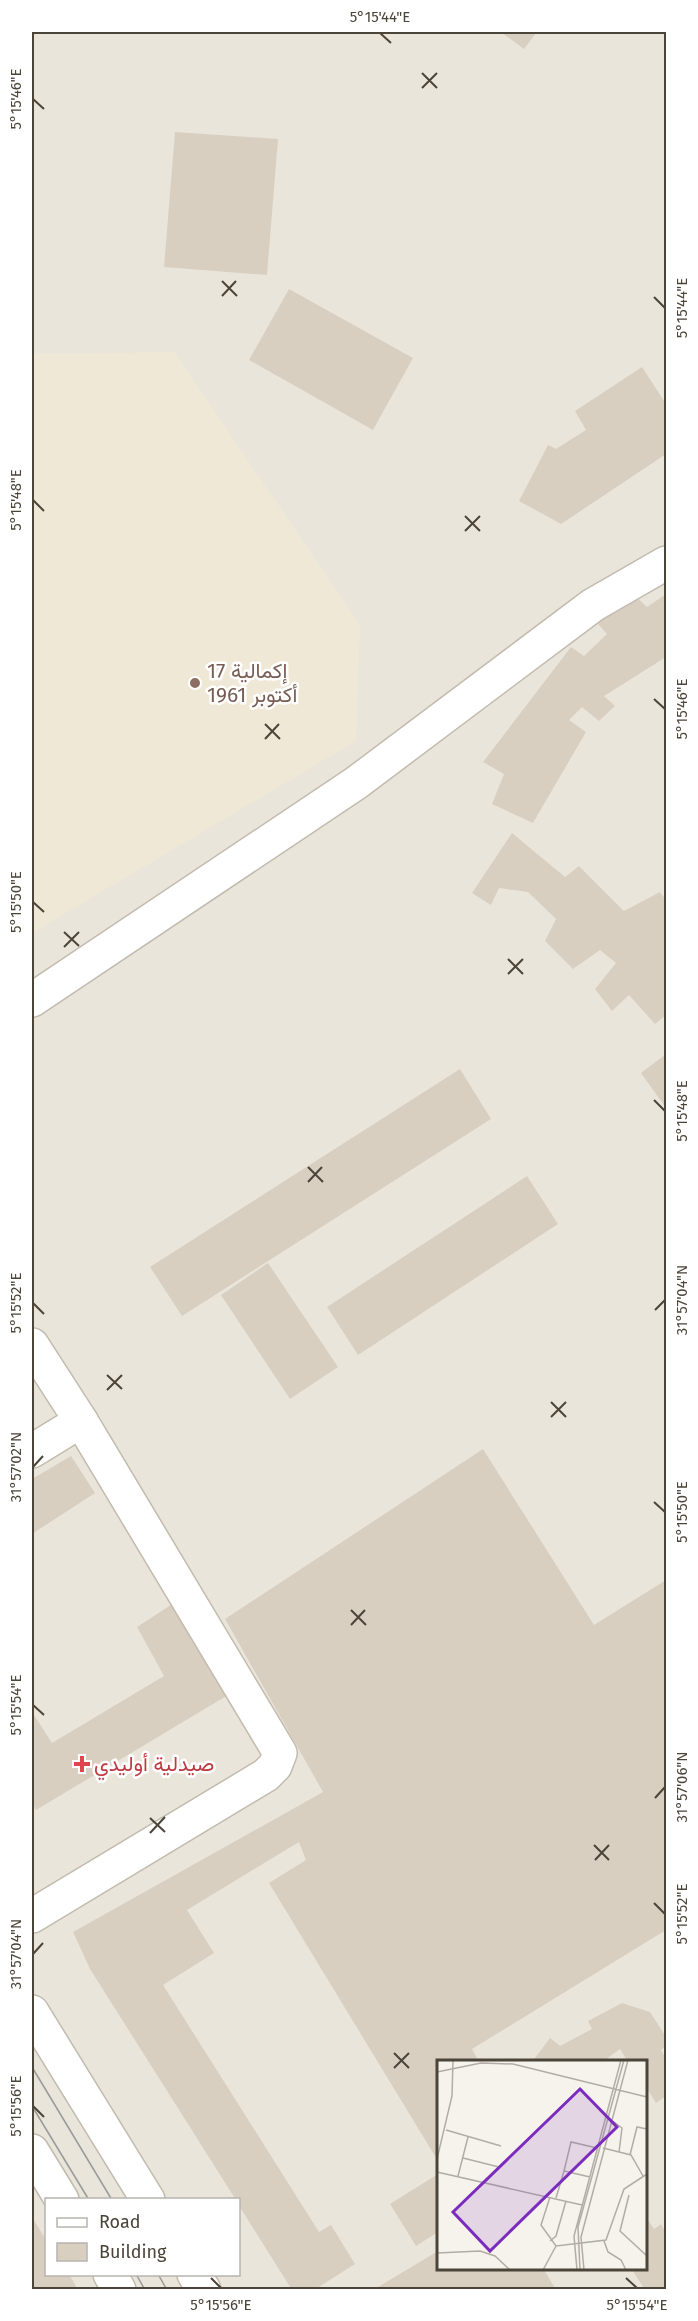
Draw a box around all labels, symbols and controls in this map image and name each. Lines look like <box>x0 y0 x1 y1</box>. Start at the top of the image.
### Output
text: 5°15'44"E <box>350 8 410 26</box>
text: 5°15'46"E <box>7 68 25 130</box>
text: 5°15'44"E <box>673 278 691 338</box>
text: 5°15'48"E <box>7 469 25 531</box>
place label: إكمالية 17 أكتوبر 1961 <box>207 658 297 708</box>
marker: إكمالية 17 أكتوبر 1961 <box>188 676 202 690</box>
text: 5°15'46"E <box>673 678 691 740</box>
text: 5°15'50"E <box>7 871 25 933</box>
text: 5°15'48"E <box>673 1080 691 1142</box>
text: 31°57'04"N <box>673 1265 691 1335</box>
text: 5°15'52"E <box>7 1273 25 1333</box>
text: 31°57'02"N <box>7 1432 25 1502</box>
text: 5°15'50"E <box>673 1481 691 1543</box>
text: 5°15'54"E <box>7 1675 25 1735</box>
place label: صيدلية أوليدي <box>94 1751 214 1781</box>
text: 31°57'06"N <box>673 1752 691 1822</box>
marker: صيدلية أوليدي <box>75 1757 89 1771</box>
text: 5°15'52"E <box>673 1884 691 1944</box>
text: 31°57'04"N <box>7 1919 25 1989</box>
inset map <box>437 2060 647 2270</box>
text: 5°15'56"E <box>7 2075 25 2137</box>
legend <box>45 2198 240 2276</box>
text: Road <box>99 2211 141 2233</box>
text: Building <box>99 2241 167 2263</box>
text: 5°15'56"E <box>190 2296 252 2314</box>
text: 5°15'54"E <box>607 2296 667 2314</box>

